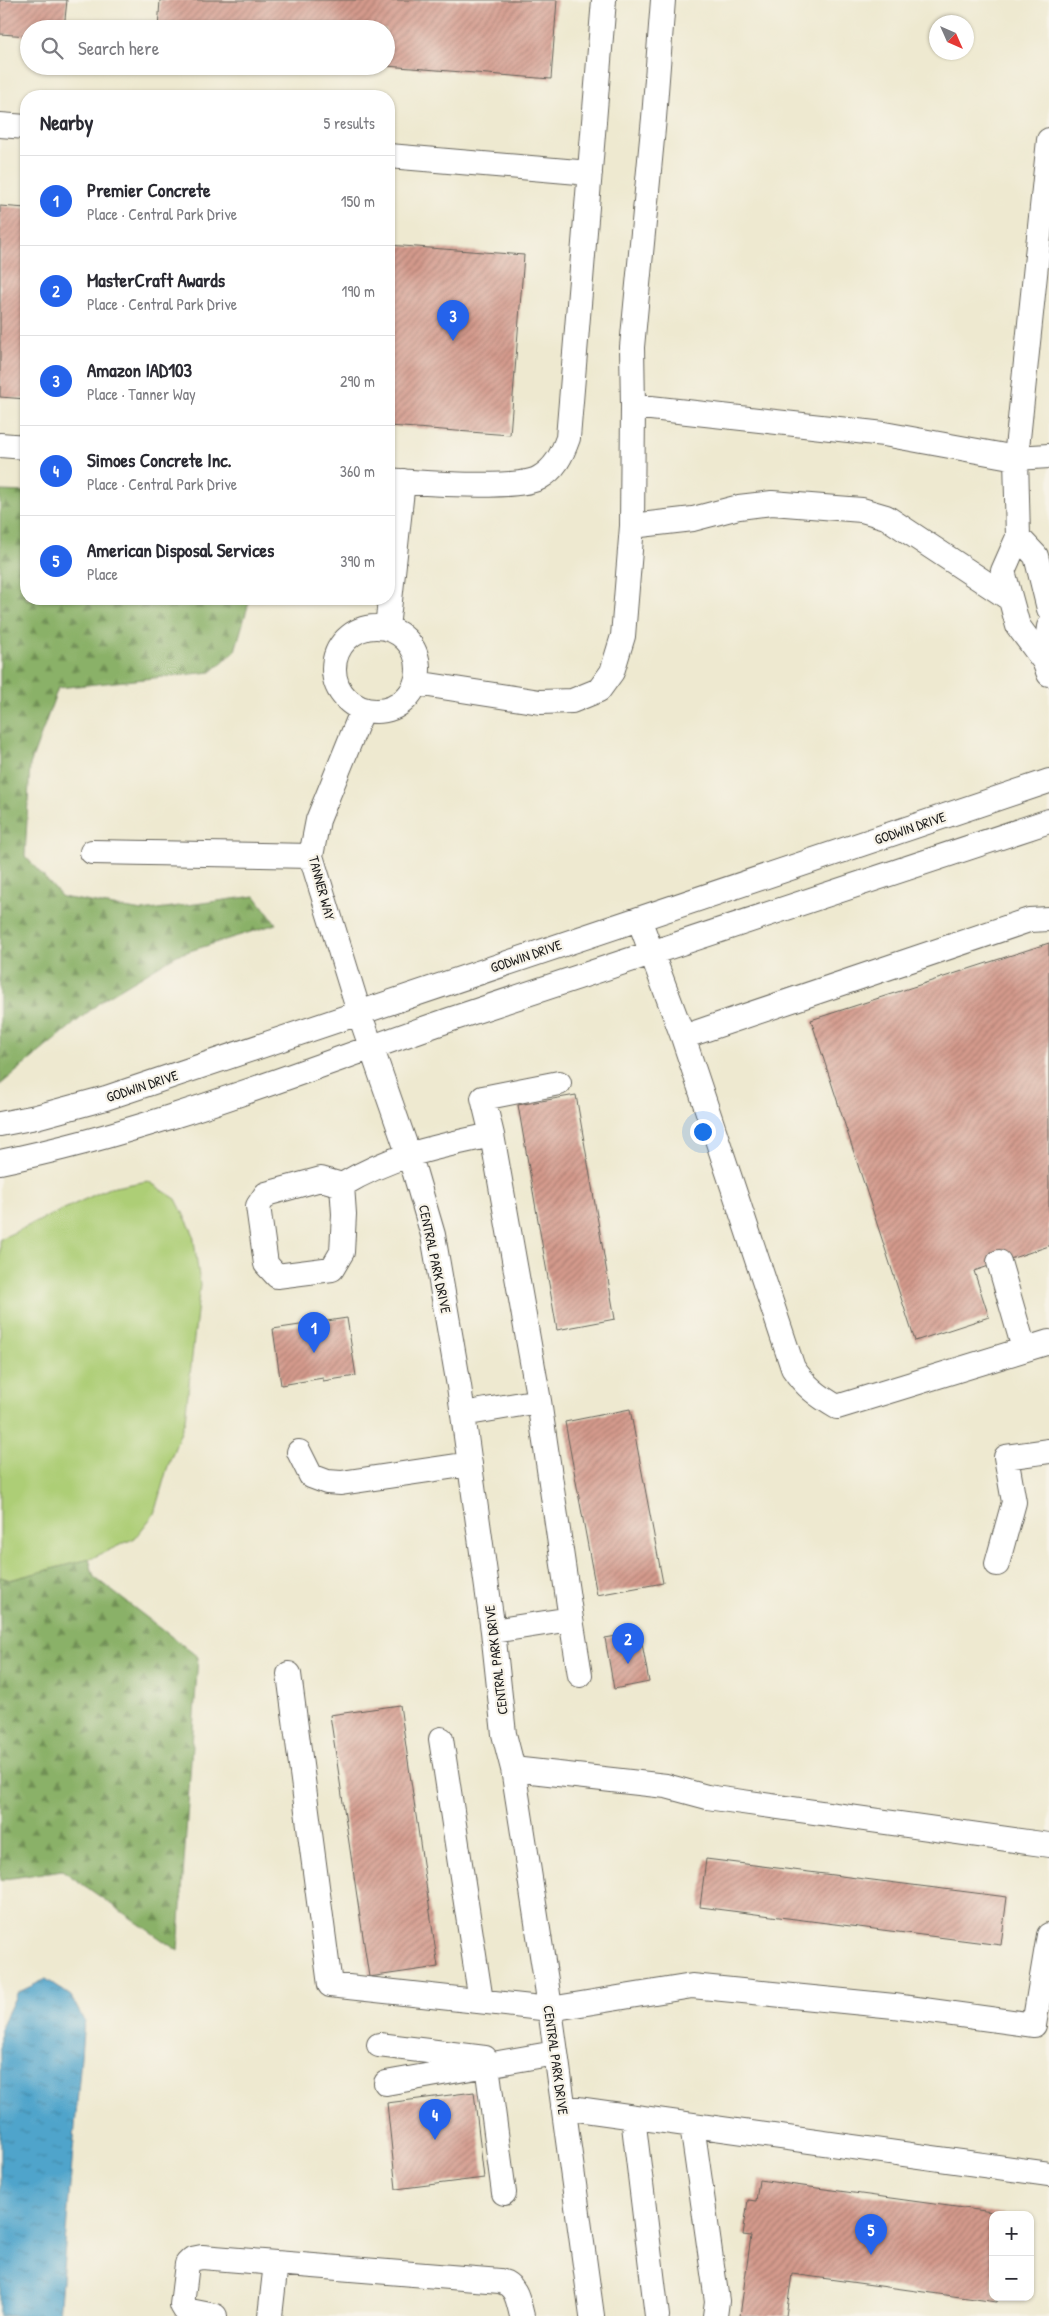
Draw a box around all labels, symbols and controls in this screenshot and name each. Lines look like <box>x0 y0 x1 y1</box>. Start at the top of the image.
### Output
north arrow <box>929 15 974 60</box>
search box <box>20 20 395 75</box>
icon: search <box>38 34 66 62</box>
text: Search here <box>78 35 159 61</box>
text: Nearby <box>40 108 93 137</box>
text: 5 results <box>324 112 375 134</box>
text: Premier Concrete <box>87 177 210 203</box>
text: 1 <box>53 190 59 212</box>
text: 150 m <box>341 190 375 212</box>
text: Place · Central Park Drive <box>87 203 237 225</box>
text: MasterCraft Awards <box>87 267 225 293</box>
text: 2 <box>52 280 60 302</box>
text: 190 m <box>342 280 375 302</box>
text: Place · Central Park Drive <box>87 293 237 315</box>
pin: 3 <box>437 300 469 341</box>
text: Amazon IAD103 <box>87 357 192 383</box>
text: 3 <box>52 370 60 392</box>
text: 290 m <box>340 370 375 392</box>
text: Place · Tanner Way <box>87 383 196 405</box>
text: Simoes Concrete Inc. <box>87 447 232 473</box>
text: 4 <box>53 460 59 482</box>
text: 360 m <box>340 460 375 482</box>
text: Place · Central Park Drive <box>87 473 237 495</box>
text: American Disposal Services <box>87 537 274 563</box>
text: 5 <box>53 550 59 572</box>
text: 390 m <box>340 550 375 572</box>
text: Place <box>87 563 118 585</box>
street label: GODWIN DRIVE <box>872 806 948 849</box>
street label: TANNER WAY <box>305 854 340 923</box>
street label: GODWIN DRIVE <box>488 934 564 977</box>
street label: GODWIN DRIVE <box>104 1065 180 1106</box>
your location <box>690 1119 716 1145</box>
street label: CENTRAL PARK DRIVE <box>415 1203 456 1315</box>
pin: 1 <box>298 1312 330 1353</box>
street label: CENTRAL PARK DRIVE <box>479 1604 512 1716</box>
pin: 2 <box>612 1623 644 1664</box>
street label: CENTRAL PARK DRIVE <box>539 2004 574 2116</box>
pin: 4 <box>419 2099 451 2140</box>
map controls <box>989 2211 1034 2301</box>
button: + <box>989 2211 1034 2256</box>
pin: 5 <box>855 2214 887 2255</box>
button: − <box>989 2256 1034 2301</box>

